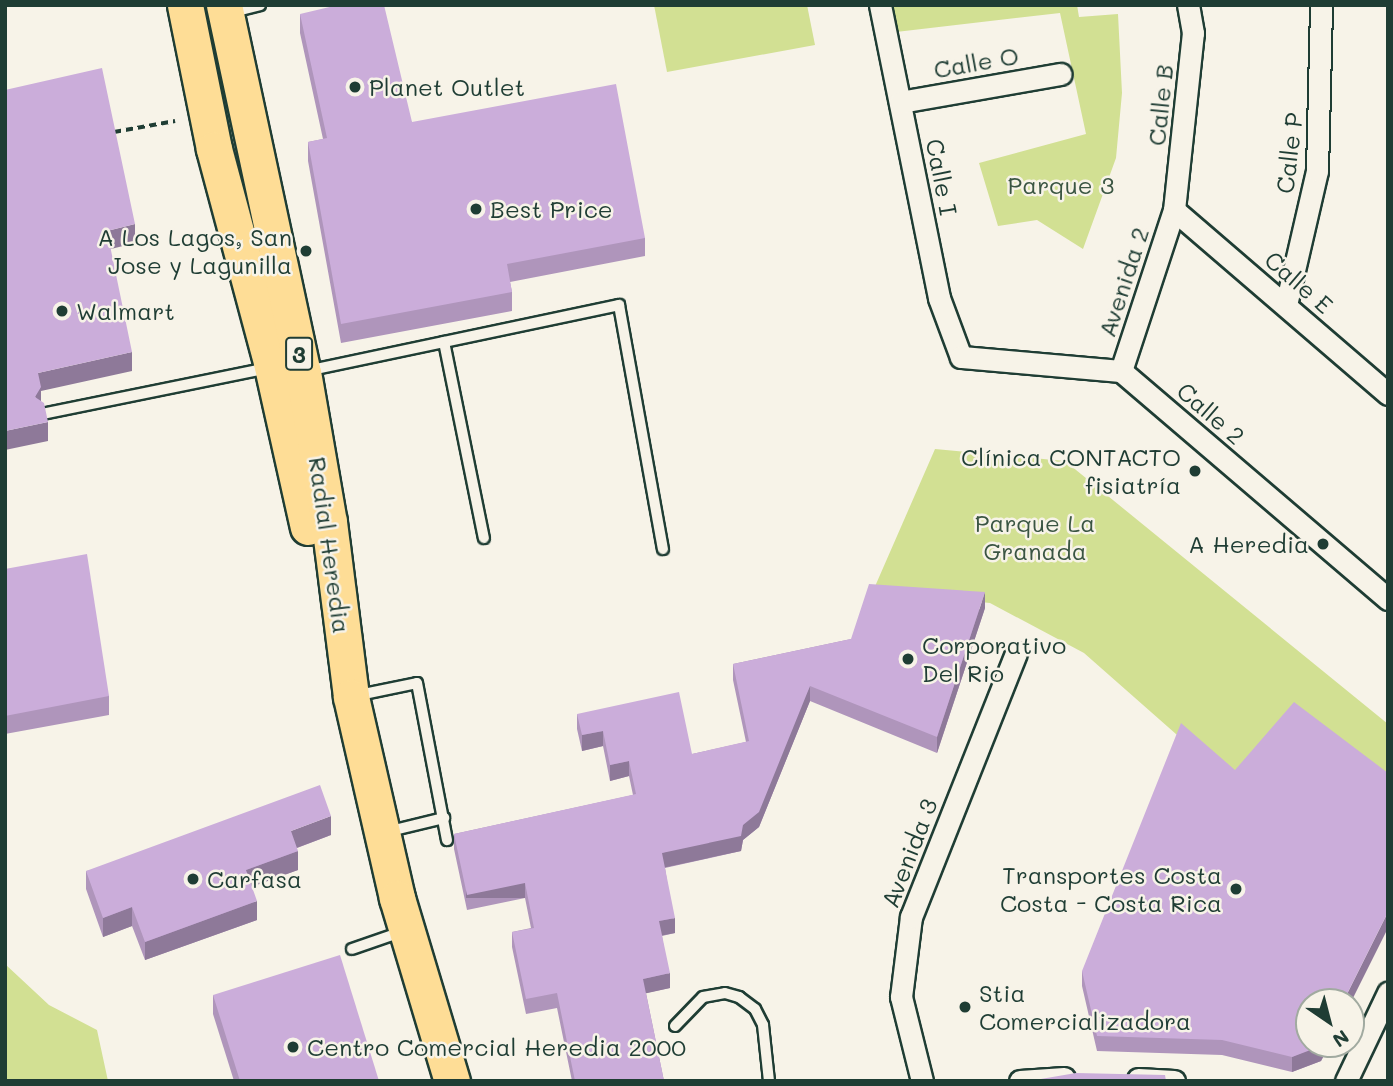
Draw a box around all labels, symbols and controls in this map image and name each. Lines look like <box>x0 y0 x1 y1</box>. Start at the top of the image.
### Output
street label: Calle O <box>931 40 1021 84</box>
street label: Calle B <box>1141 63 1179 147</box>
place label: Planet Outlet <box>369 73 525 101</box>
marker: Planet Outlet <box>347 79 363 95</box>
street label: Calle P <box>1270 111 1308 195</box>
street label: Calle I <box>921 136 963 218</box>
park label: Parque 3 <box>1008 171 1114 199</box>
place label: Best Price <box>490 195 613 223</box>
marker: Best Price <box>468 201 484 217</box>
place label: A Los Lagos, San Jose y Lagunilla <box>97 223 292 279</box>
street label: Avenida 2 <box>1092 224 1154 340</box>
marker: A Los Lagos, San Jose y Lagunilla <box>298 243 314 259</box>
street label: Calle E <box>1259 245 1339 319</box>
place label: Walmart <box>76 297 175 325</box>
marker: Walmart <box>54 303 70 319</box>
road number: 3 <box>285 334 313 374</box>
street label: Calle 2 <box>1171 376 1251 450</box>
place label: Clínica CONTACTO fisiatría <box>961 443 1181 499</box>
street label: Radial Heredia <box>303 455 357 635</box>
marker: Clínica CONTACTO fisiatría <box>1187 463 1203 479</box>
park label: Parque La Granada <box>975 509 1095 565</box>
place label: A Heredia <box>1188 530 1309 558</box>
marker: A Heredia <box>1315 536 1331 552</box>
place label: Corporativo Del Rio <box>922 631 1066 687</box>
marker: Corporativo Del Rio <box>900 651 916 667</box>
street label: Avenida 3 <box>875 794 943 912</box>
place label: Transportes Costa Costa - Costa Rica <box>1000 861 1222 917</box>
place label: Carfasa <box>207 865 302 893</box>
marker: Carfasa <box>185 871 201 887</box>
marker: Transportes Costa Costa - Costa Rica <box>1228 881 1244 897</box>
place label: Stia Comercializadora <box>979 979 1191 1035</box>
north arrow <box>1295 988 1365 1058</box>
marker: Stia Comercializadora <box>957 999 973 1015</box>
text: N <box>1328 1025 1354 1053</box>
place label: Centro Comercial Heredia 2000 <box>307 1033 686 1061</box>
marker: Centro Comercial Heredia 2000 <box>285 1039 301 1055</box>

